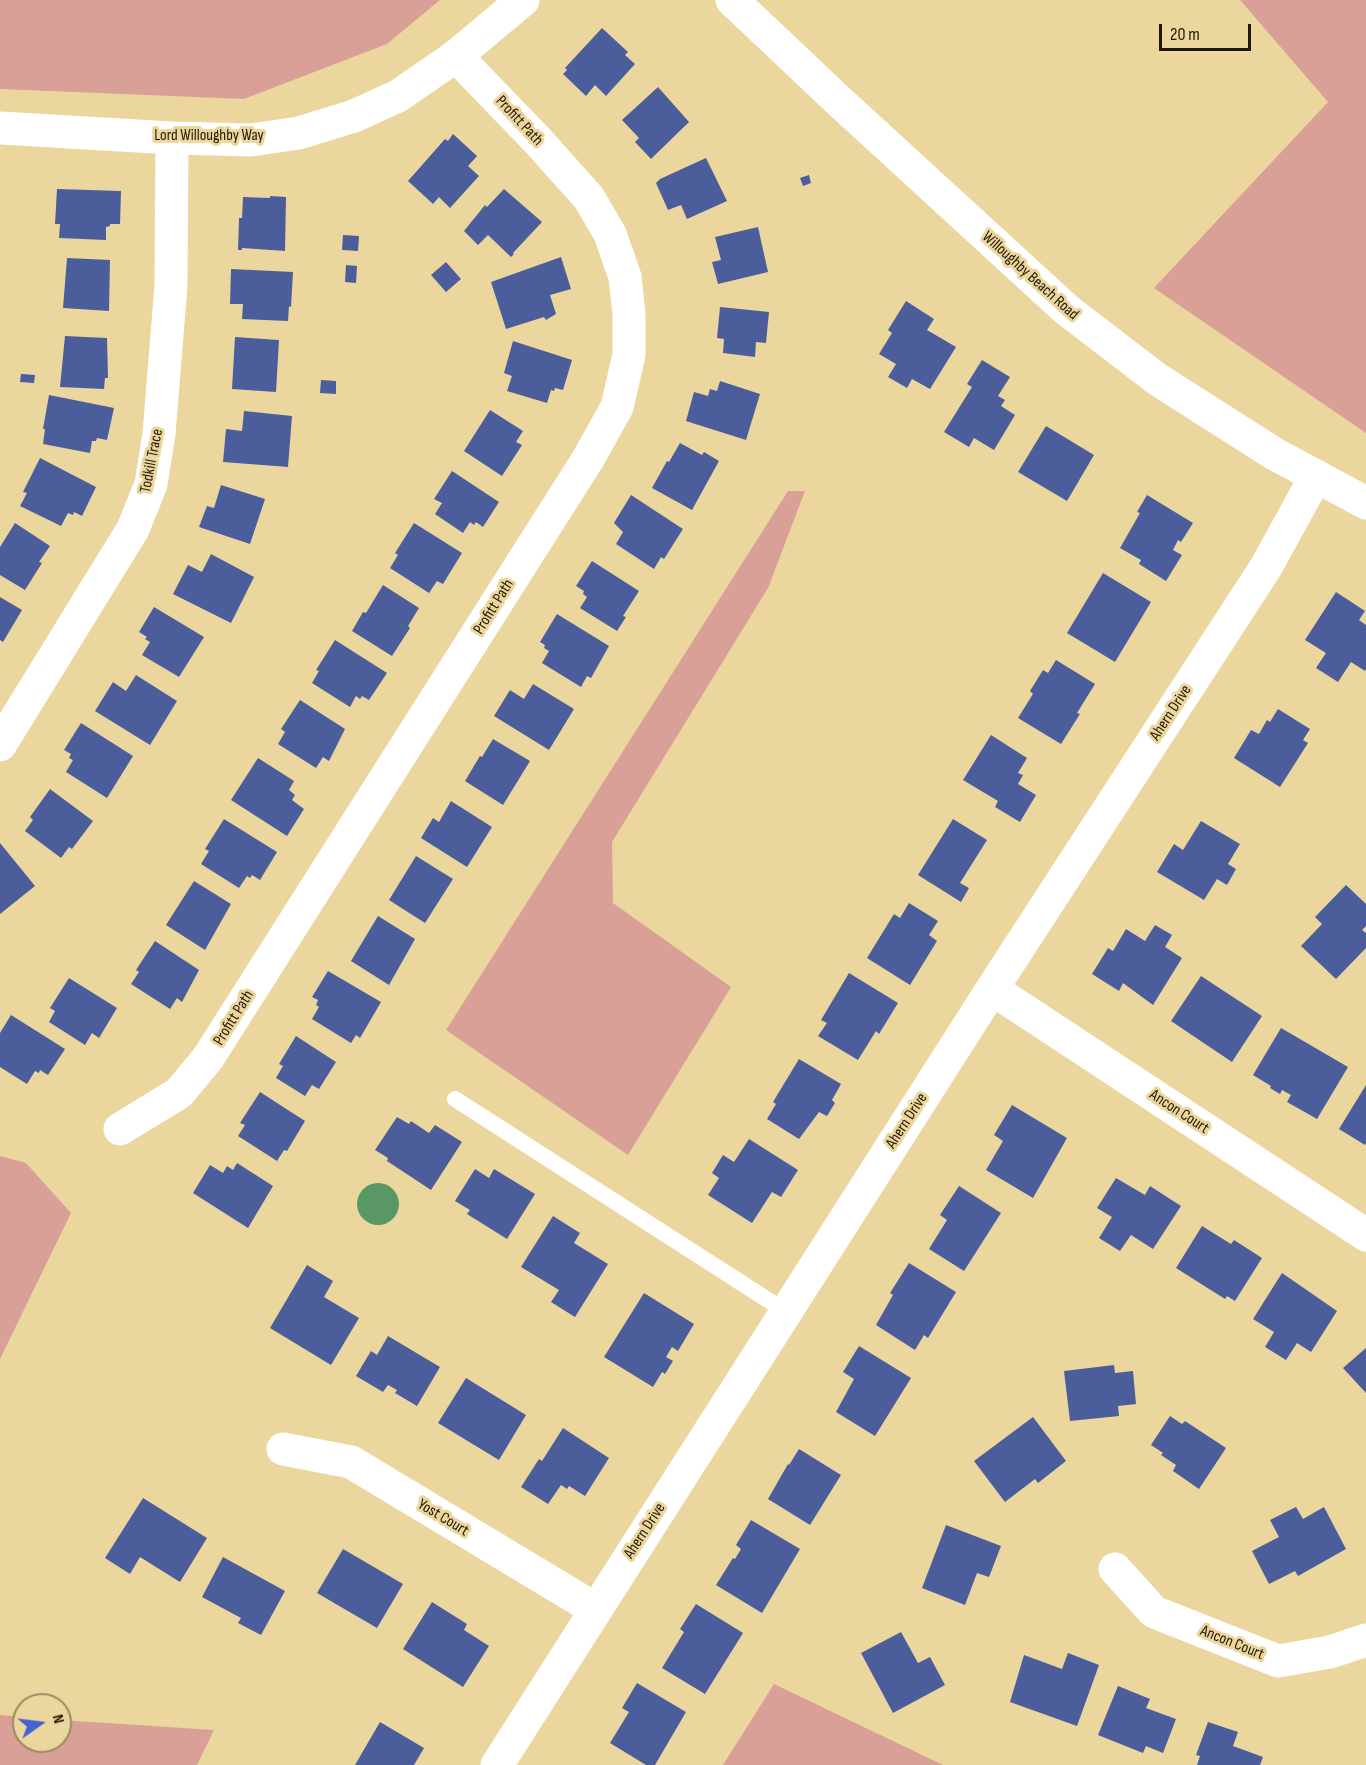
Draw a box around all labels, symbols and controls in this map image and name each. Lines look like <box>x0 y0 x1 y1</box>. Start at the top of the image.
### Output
scale bar <box>1162 12 1254 50</box>
text: 20 m <box>1170 24 1200 45</box>
street label: Profitt Path <box>491 92 547 150</box>
street label: Lord Willoughby Way <box>154 126 264 146</box>
street label: Willoughby Beach Road <box>978 228 1082 324</box>
street label: Todkill Trace <box>136 427 168 495</box>
street label: Profitt Path <box>470 576 518 638</box>
street label: Ahern Drive <box>1146 682 1196 744</box>
street label: Profitt Path <box>210 987 258 1049</box>
street label: Ancon Court <box>1146 1086 1212 1138</box>
street label: Ahern Drive <box>882 1090 932 1152</box>
street label: Yost Court <box>414 1495 472 1541</box>
street label: Ahern Drive <box>620 1500 670 1562</box>
street label: Ancon Court <box>1197 1622 1267 1664</box>
north arrow <box>12 1693 72 1753</box>
text: N <box>48 1713 68 1725</box>

